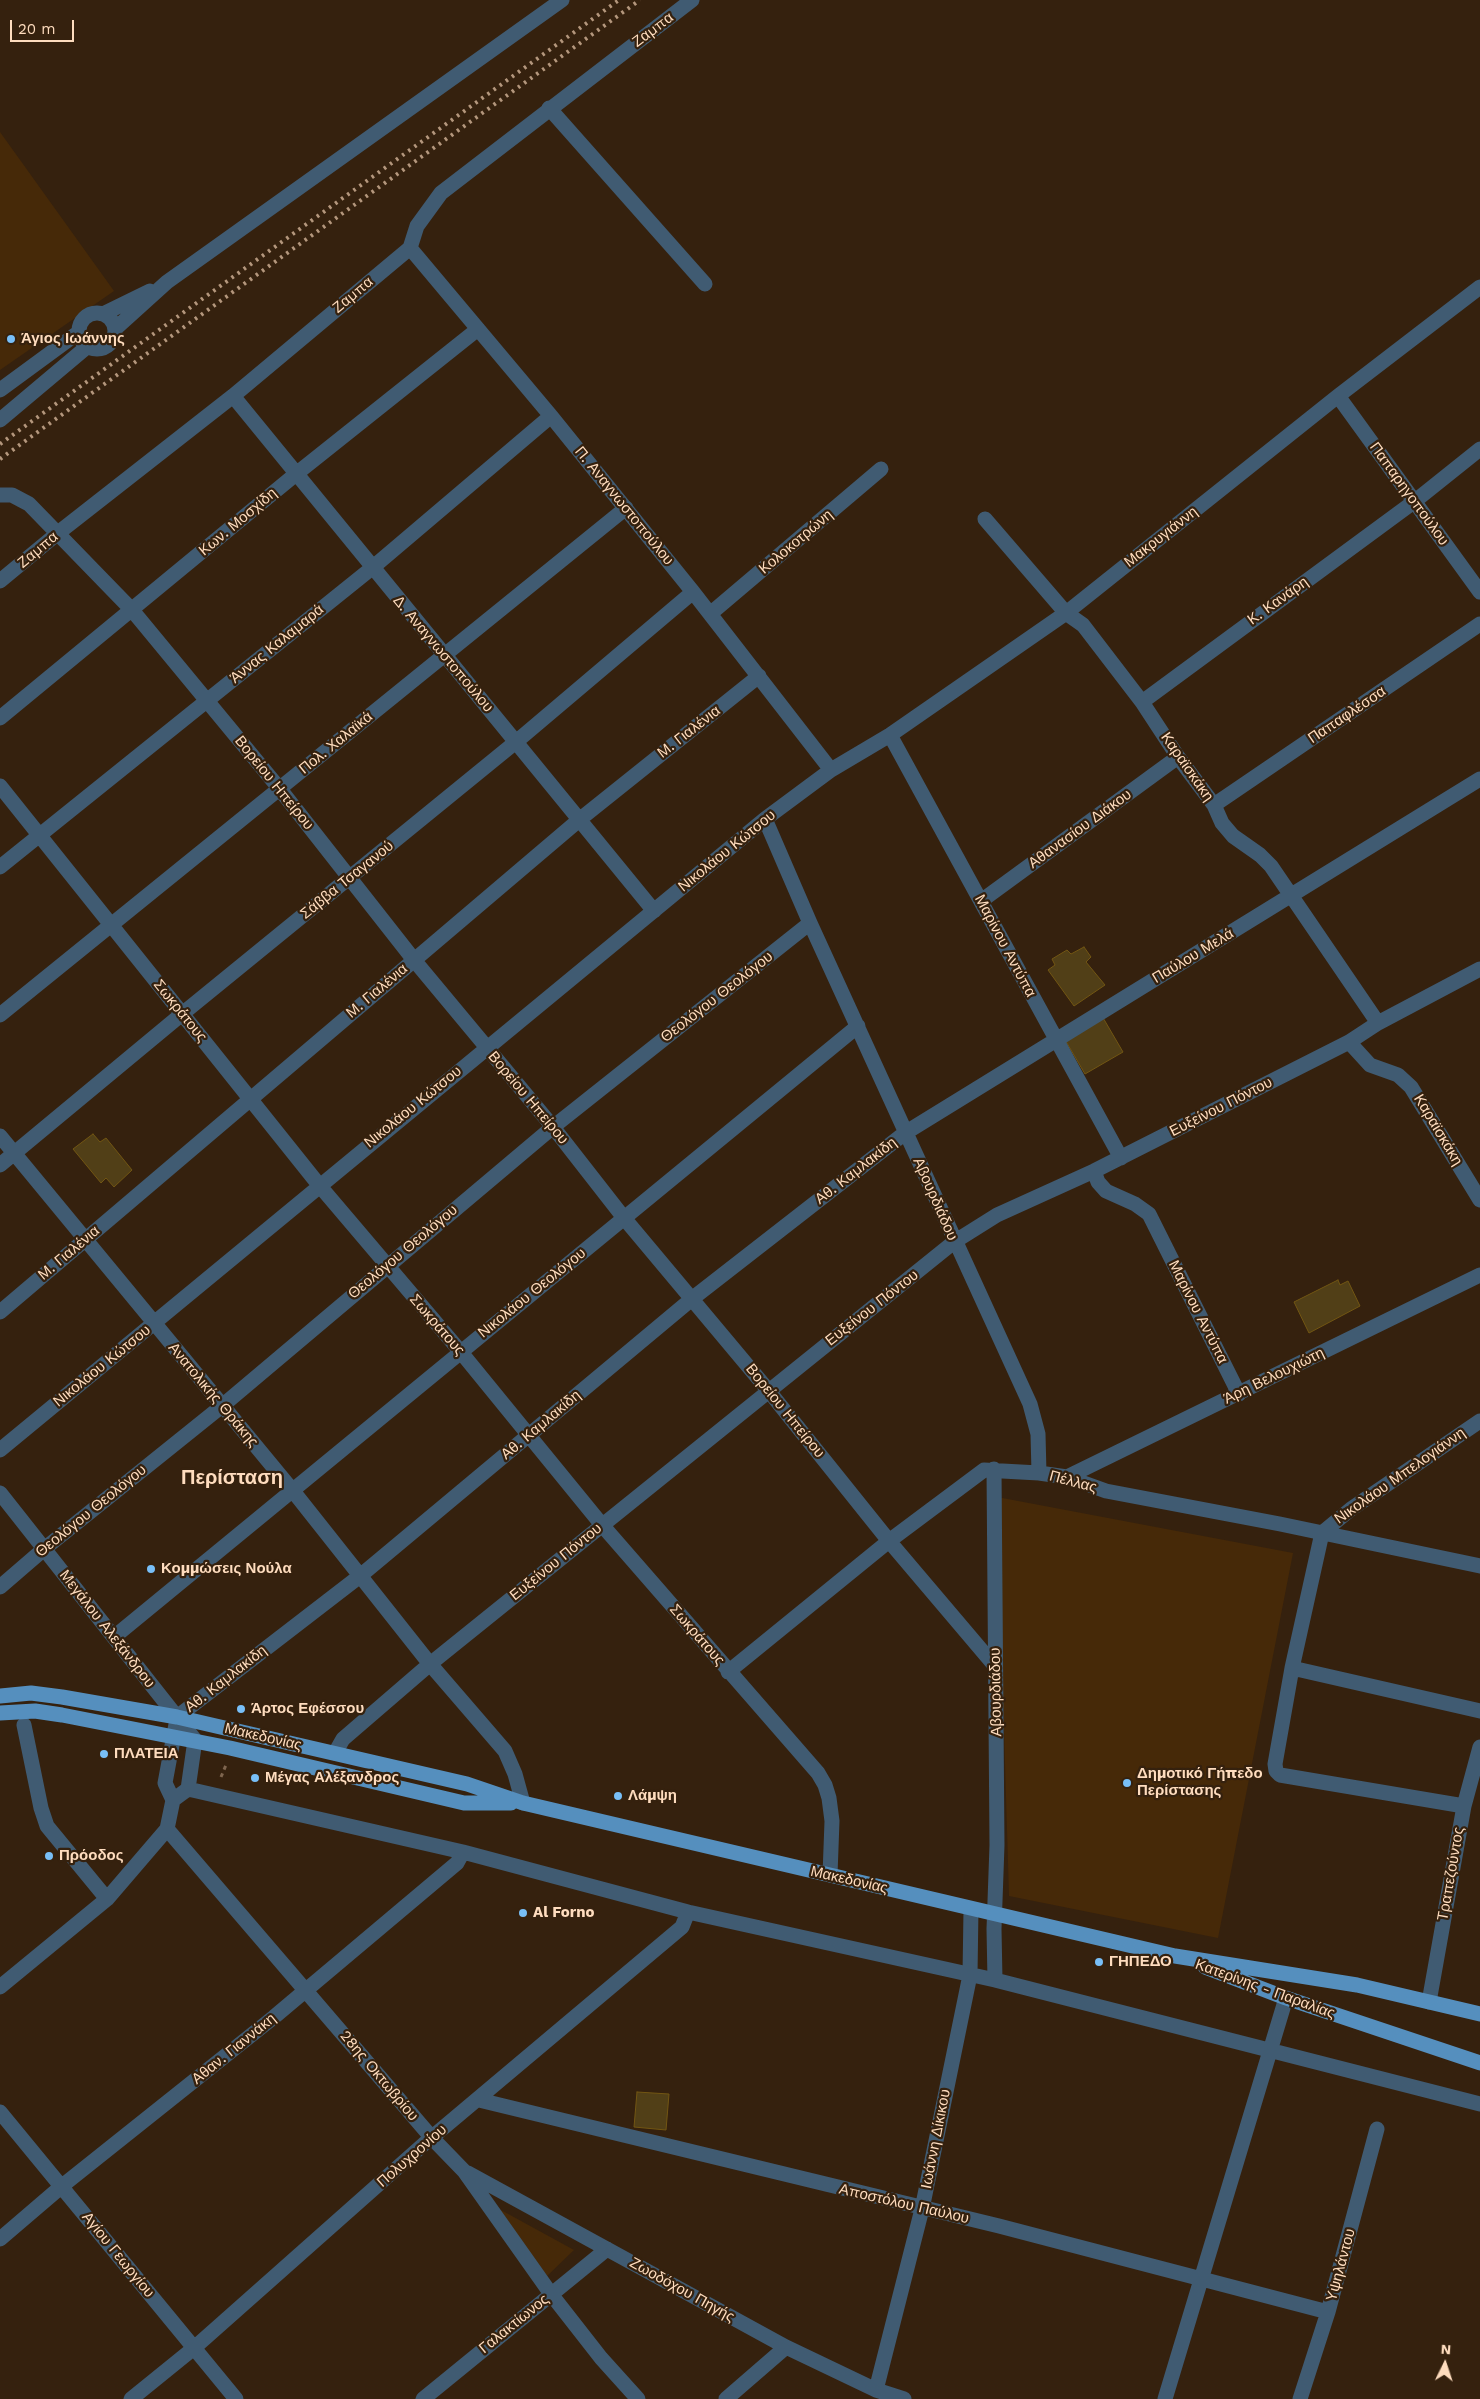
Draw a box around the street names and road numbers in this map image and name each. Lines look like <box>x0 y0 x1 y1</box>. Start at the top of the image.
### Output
street label: Ζαμπα <box>629 9 677 51</box>
street label: Ζαμπα <box>329 273 377 317</box>
street label: Παπαρηγοπούλου <box>1365 439 1453 549</box>
street label: Π. Αναγνωστοπούλου <box>571 443 677 569</box>
street label: Κων. Μοσχίδη <box>195 484 281 560</box>
street label: Μακρυγιάννη <box>1121 503 1201 571</box>
street label: Κολοκοτρώνη <box>755 506 837 578</box>
street label: Ζαμπα <box>14 528 62 572</box>
street label: Κ. Κανάρη <box>1244 573 1312 629</box>
street label: Δ. Αναγνωστοπούλου <box>389 592 497 716</box>
street label: Άννας Καλαμαρά <box>226 601 328 687</box>
street label: Παπαφλέσσα <box>1305 682 1389 748</box>
street label: Μ. Γιαλένια <box>654 702 724 762</box>
street label: Πολ. Χαλαϊκά <box>296 708 376 778</box>
street label: Καραϊσκάκη <box>1157 729 1217 805</box>
street label: Βορείου Ηπείρου <box>231 732 317 834</box>
street label: Αθανασίου Διάκου <box>1025 785 1135 873</box>
street label: Νικολάου Κώτσου <box>675 806 779 896</box>
street label: Σάββα Τσαγανού <box>297 837 397 923</box>
street label: Μαρίνου Αντύπα <box>970 892 1040 1000</box>
street label: Παύλου Μελά <box>1149 925 1237 987</box>
street label: Θεολόγου Θεολόγου <box>657 948 777 1046</box>
street label: Μ. Γιαλένια <box>343 960 411 1022</box>
street label: Σωκράτους <box>149 976 211 1046</box>
street label: Βορείου Ηπείρου <box>484 1048 572 1148</box>
street label: Νικολάου Κώτσου <box>361 1062 465 1152</box>
street label: Ευξείνου Πόντου <box>1167 1073 1275 1141</box>
street label: Καραϊσκάκη <box>1410 1091 1466 1169</box>
street label: Αθ. Καμλακίδη <box>812 1134 900 1208</box>
street label: Αβουρδιάδου <box>909 1155 961 1243</box>
street label: Θεολόγου Θεολόγου <box>345 1201 461 1303</box>
street label: Μ. Γιαλένια <box>35 1222 103 1284</box>
street label: Νικολάου Θεολόγου <box>475 1244 589 1342</box>
street label: Μαρίνου Αντύπα <box>1164 1257 1232 1367</box>
street label: Ευξείνου Πόντου <box>822 1266 922 1350</box>
street label: Σωκράτους <box>406 1291 468 1359</box>
street label: Νικολάου Κώτσου <box>50 1321 154 1411</box>
street label: Ανατολικής Θράκης <box>164 1339 262 1451</box>
street label: Άρη Βελουχιώτη <box>1221 1344 1327 1408</box>
street label: Βορείου Ηπείρου <box>742 1360 828 1462</box>
street label: Αθ. Καμλακίδη <box>497 1386 585 1464</box>
street label: Νικολάου Μπελογιάννη <box>1331 1424 1469 1528</box>
street label: Θεολόγου Θεολόγου <box>32 1461 150 1561</box>
street label: Πέλλας <box>1047 1467 1099 1497</box>
street label: Ευξείνου Πόντου <box>506 1519 606 1605</box>
street label: Μεγάλου Αλεξάνδρου <box>55 1567 159 1691</box>
street label: Σωκράτους <box>666 1601 728 1669</box>
street label: Αθ. Καμλακίδη <box>182 1642 270 1716</box>
street label: Αβουρδιάδου <box>986 1647 1006 1737</box>
street label: Μακεδονίας <box>223 1719 303 1755</box>
street label: Τραπεζούντος <box>1434 1826 1468 1922</box>
street label: Μακεδονίας <box>809 1862 889 1898</box>
street label: Κατερίνης - Παραλίας <box>1193 1955 1337 2023</box>
street label: Αθαν. Γιαννάκη <box>188 2010 280 2088</box>
street label: 28ης Οκτωβρίου <box>336 2027 422 2125</box>
street label: Ιωάννη Δίκικου <box>918 2088 954 2190</box>
street label: Πολυχρονίου <box>374 2121 450 2191</box>
street label: Αποστόλου Παύλου <box>837 2180 971 2228</box>
street label: Αγίου Γεωργίου <box>78 2209 158 2301</box>
street label: Υψηλάντου <box>1323 2227 1359 2303</box>
street label: Ζωοδόχου Πηγής <box>627 2254 737 2326</box>
street label: Γαλακτίωνος <box>476 2290 552 2358</box>

